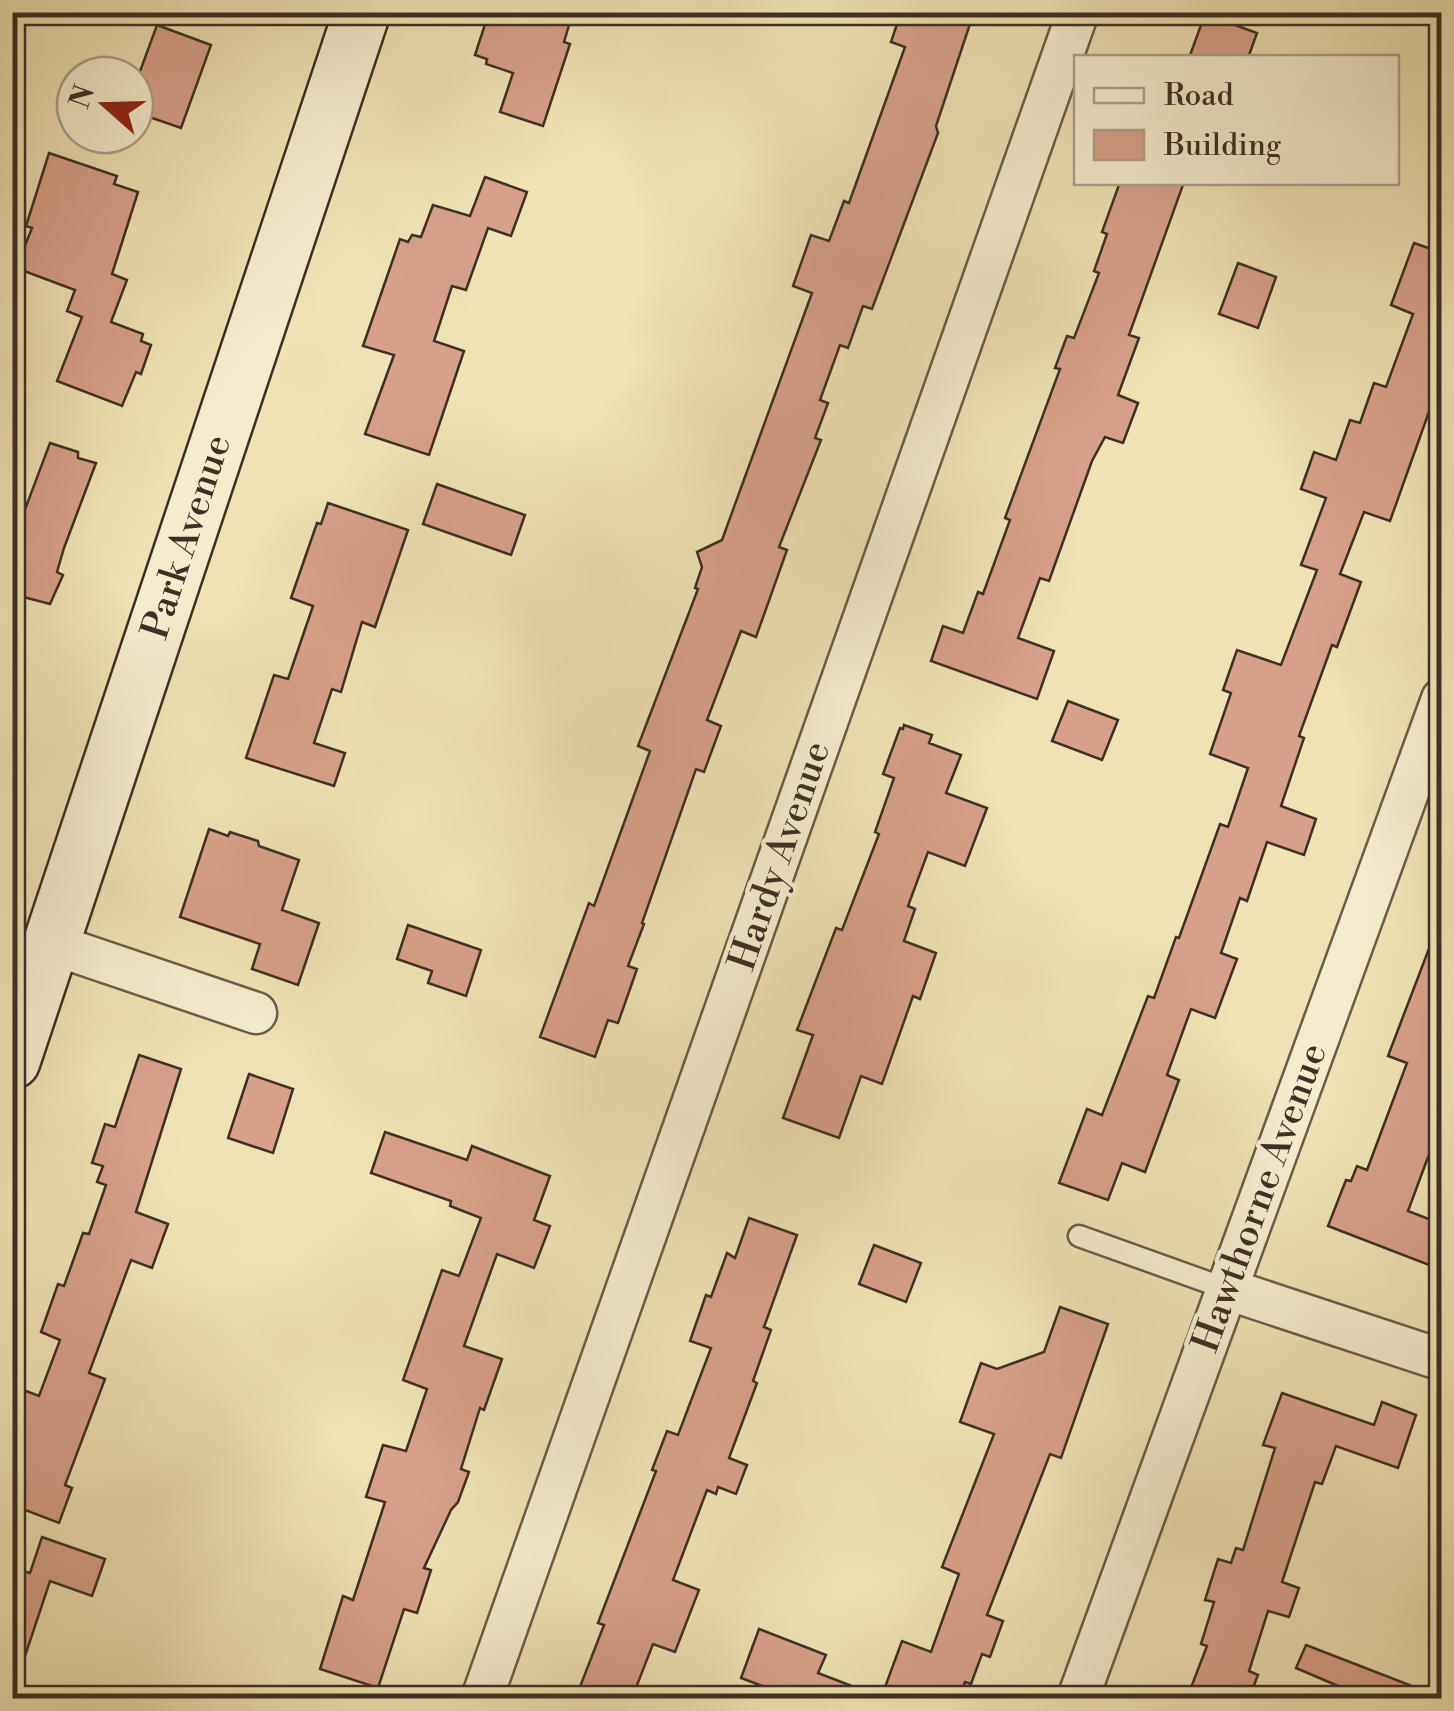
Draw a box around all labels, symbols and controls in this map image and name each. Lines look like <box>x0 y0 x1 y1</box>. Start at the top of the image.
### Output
north arrow <box>55 55 155 155</box>
legend <box>1074 55 1399 185</box>
text: Road <box>1164 77 1234 115</box>
text: N <box>63 81 103 113</box>
text: Building <box>1163 127 1282 165</box>
street label: Park Avenue <box>132 429 242 645</box>
street label: Hardy Avenue <box>719 735 841 977</box>
street label: Hawthorne Avenue <box>1182 1037 1338 1359</box>

